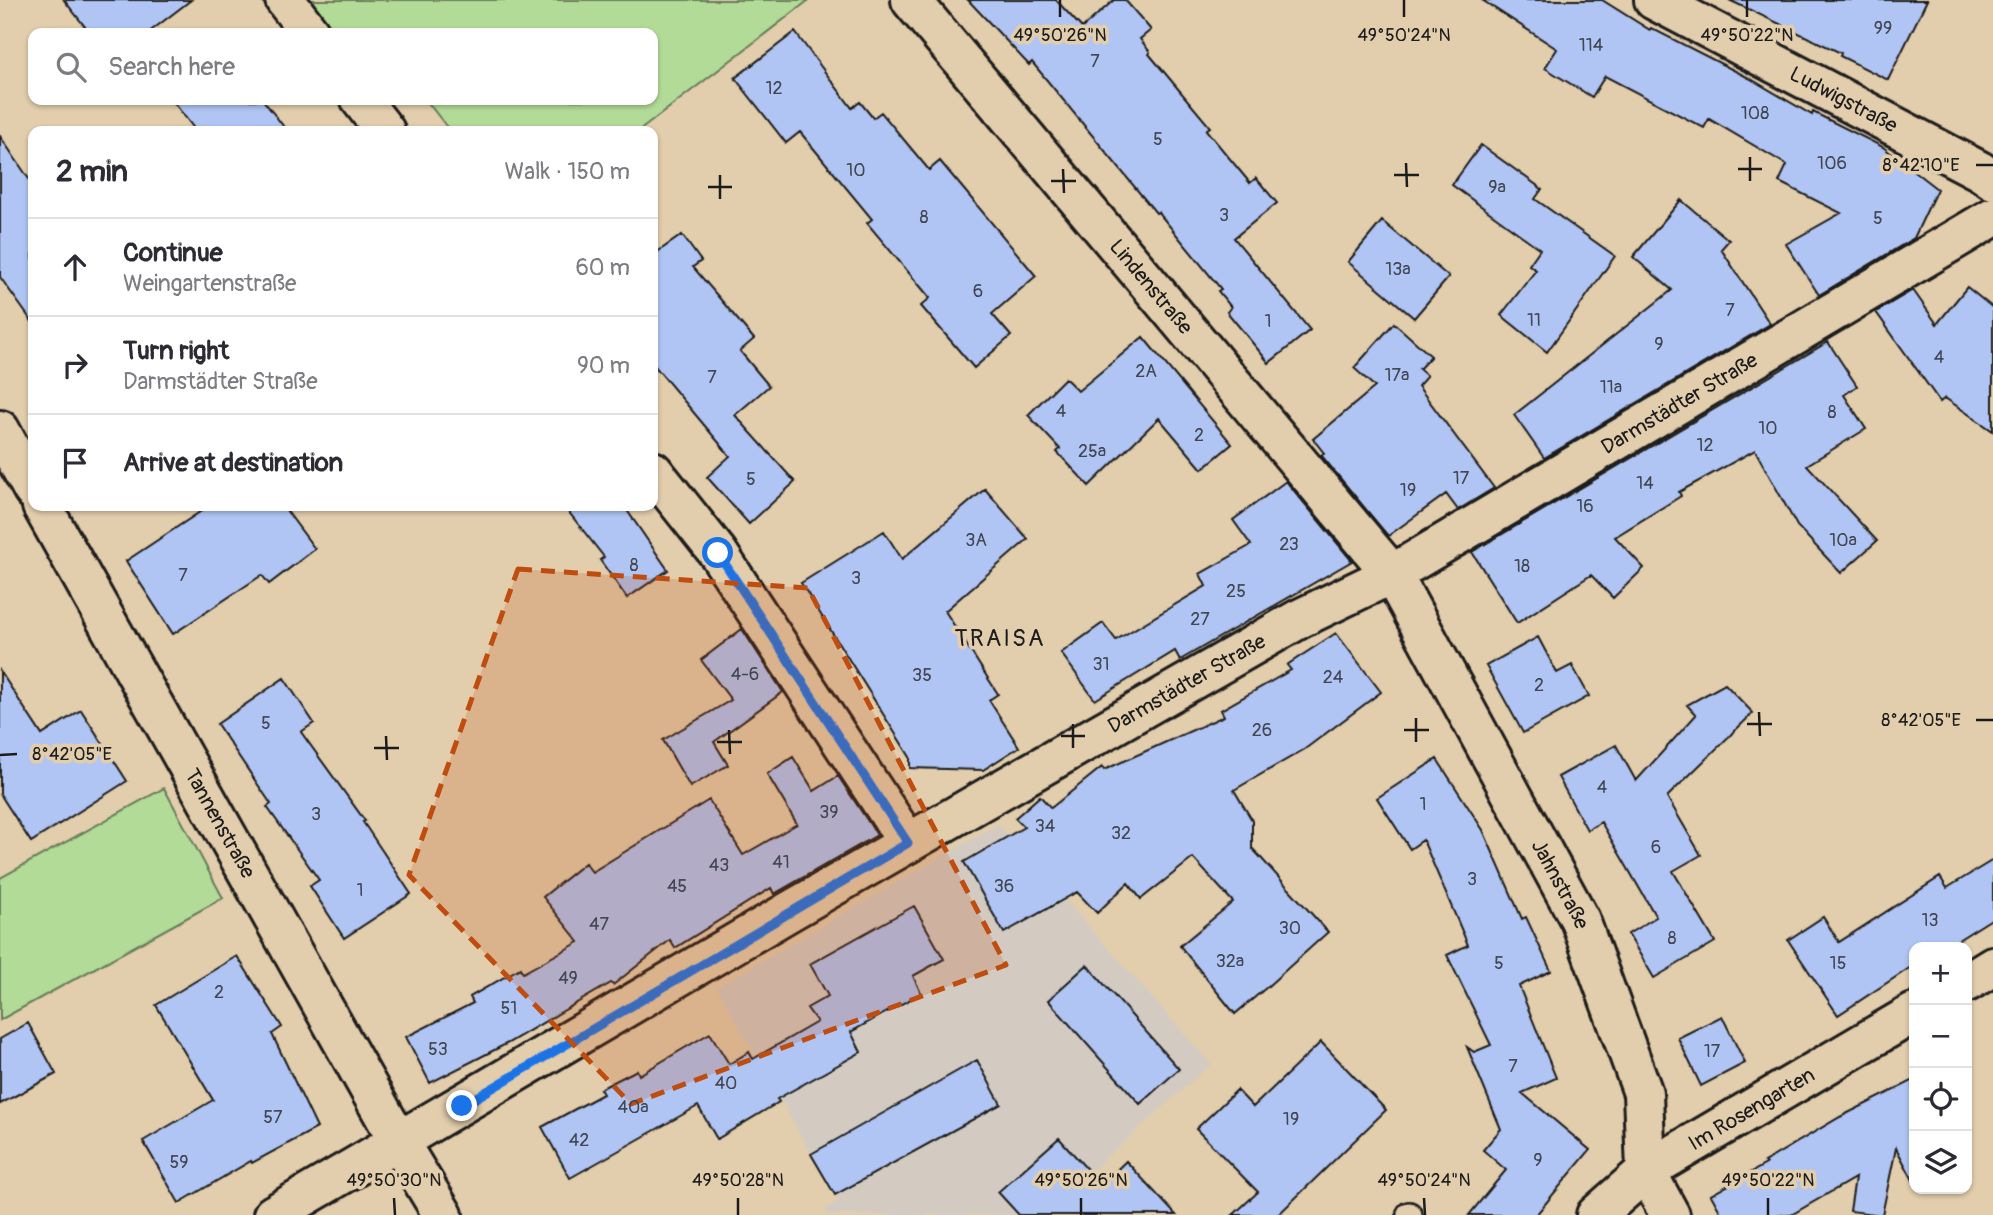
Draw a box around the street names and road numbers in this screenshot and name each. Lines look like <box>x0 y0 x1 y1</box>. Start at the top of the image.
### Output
street label: Ludwigstraße <box>1785 60 1903 139</box>
street label: Lindenstraße <box>1104 233 1199 340</box>
street label: Darmstädter Straße <box>1596 346 1763 460</box>
street label: Darmstädter Straße <box>1103 627 1271 739</box>
street label: Tannenstraße <box>179 764 262 884</box>
street label: Jahnstraße <box>1525 835 1596 933</box>
street label: Im Rosengarten <box>1683 1061 1819 1157</box>

